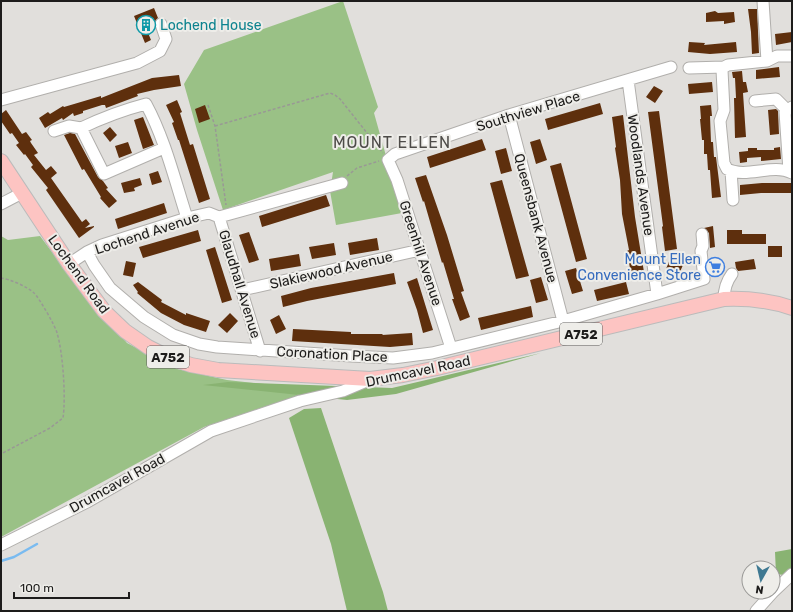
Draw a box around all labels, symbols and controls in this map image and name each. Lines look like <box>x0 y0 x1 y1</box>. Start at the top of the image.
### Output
building icon: Lochend House <box>135 14 157 36</box>
place label: Lochend House <box>160 17 262 34</box>
street label: Southview Place <box>474 88 582 135</box>
street label: Woodlands Avenue <box>624 113 657 237</box>
district label: MOUNT ELLEN <box>333 133 451 152</box>
street label: Queensbank Avenue <box>510 152 561 285</box>
street label: Greenhill Avenue <box>395 198 446 308</box>
street label: Lochend Avenue <box>93 209 202 258</box>
street label: Glaudhall Avenue <box>215 228 264 341</box>
street label: Lochend Road <box>44 232 113 317</box>
street label: Slakiewood Avenue <box>268 248 394 293</box>
place label: Mount Ellen Convenience Store <box>578 251 701 284</box>
supermarket icon: Mount Ellen Convenience Store <box>704 256 726 278</box>
road number: A752 <box>560 323 602 345</box>
street label: Coronation Place <box>276 343 388 366</box>
road number: A752 <box>147 346 189 368</box>
street label: Drumcavel Road <box>364 352 472 391</box>
street label: Drumcavel Road <box>67 450 168 517</box>
north arrow <box>741 560 781 600</box>
scale bar <box>14 574 129 600</box>
text: 100 m <box>20 581 54 595</box>
text: N <box>755 582 765 596</box>

